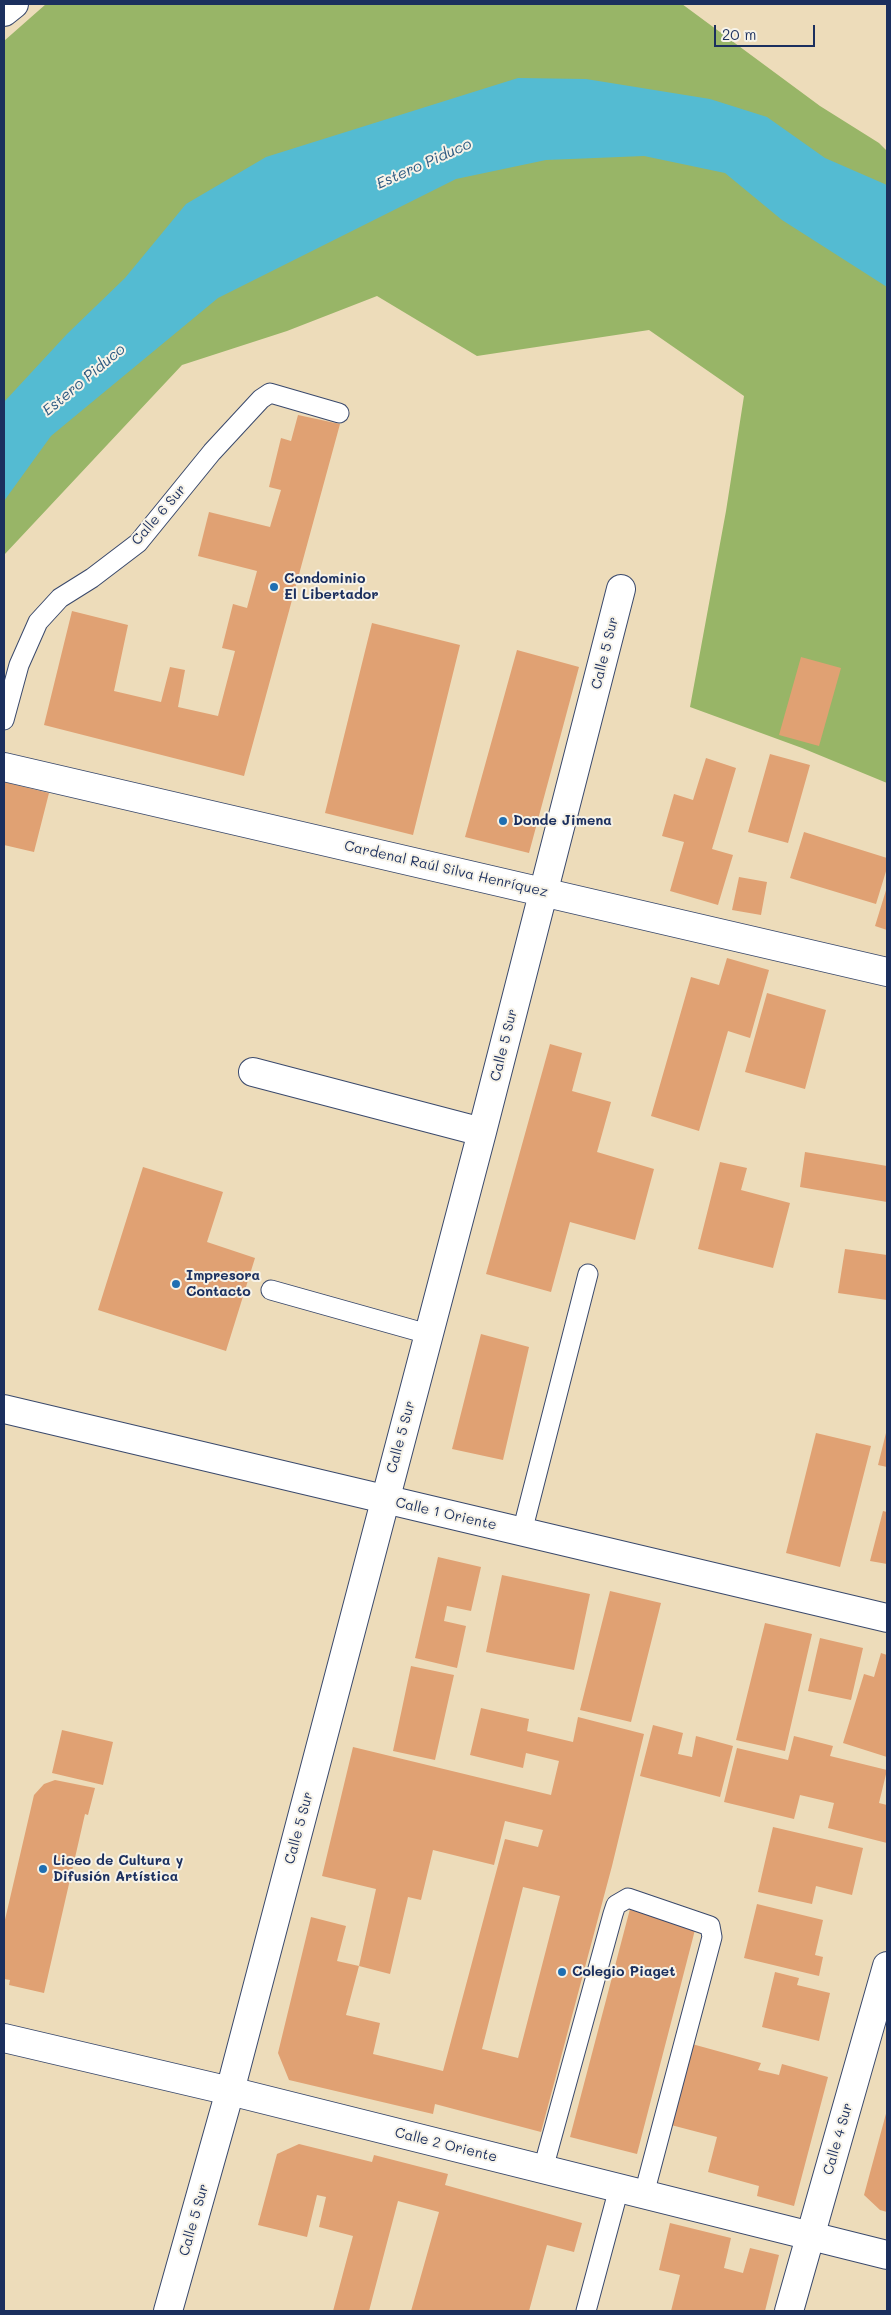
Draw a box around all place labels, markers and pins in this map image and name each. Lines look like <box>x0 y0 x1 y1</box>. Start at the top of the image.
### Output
place label: Condominio El Libertador <box>284 571 379 604</box>
marker: Condominio El Libertador <box>268 581 280 593</box>
place label: Donde Jimena <box>513 813 612 829</box>
marker: Donde Jimena <box>497 815 509 827</box>
place label: Impresora Contacto <box>186 1268 260 1300</box>
marker: Impresora Contacto <box>170 1278 182 1290</box>
place label: Liceo de Cultura y Difusión Artística <box>53 1853 183 1885</box>
marker: Liceo de Cultura y Difusión Artística <box>37 1863 49 1875</box>
place label: Colegio Piaget <box>572 1964 675 1980</box>
marker: Colegio Piaget <box>556 1966 568 1978</box>

